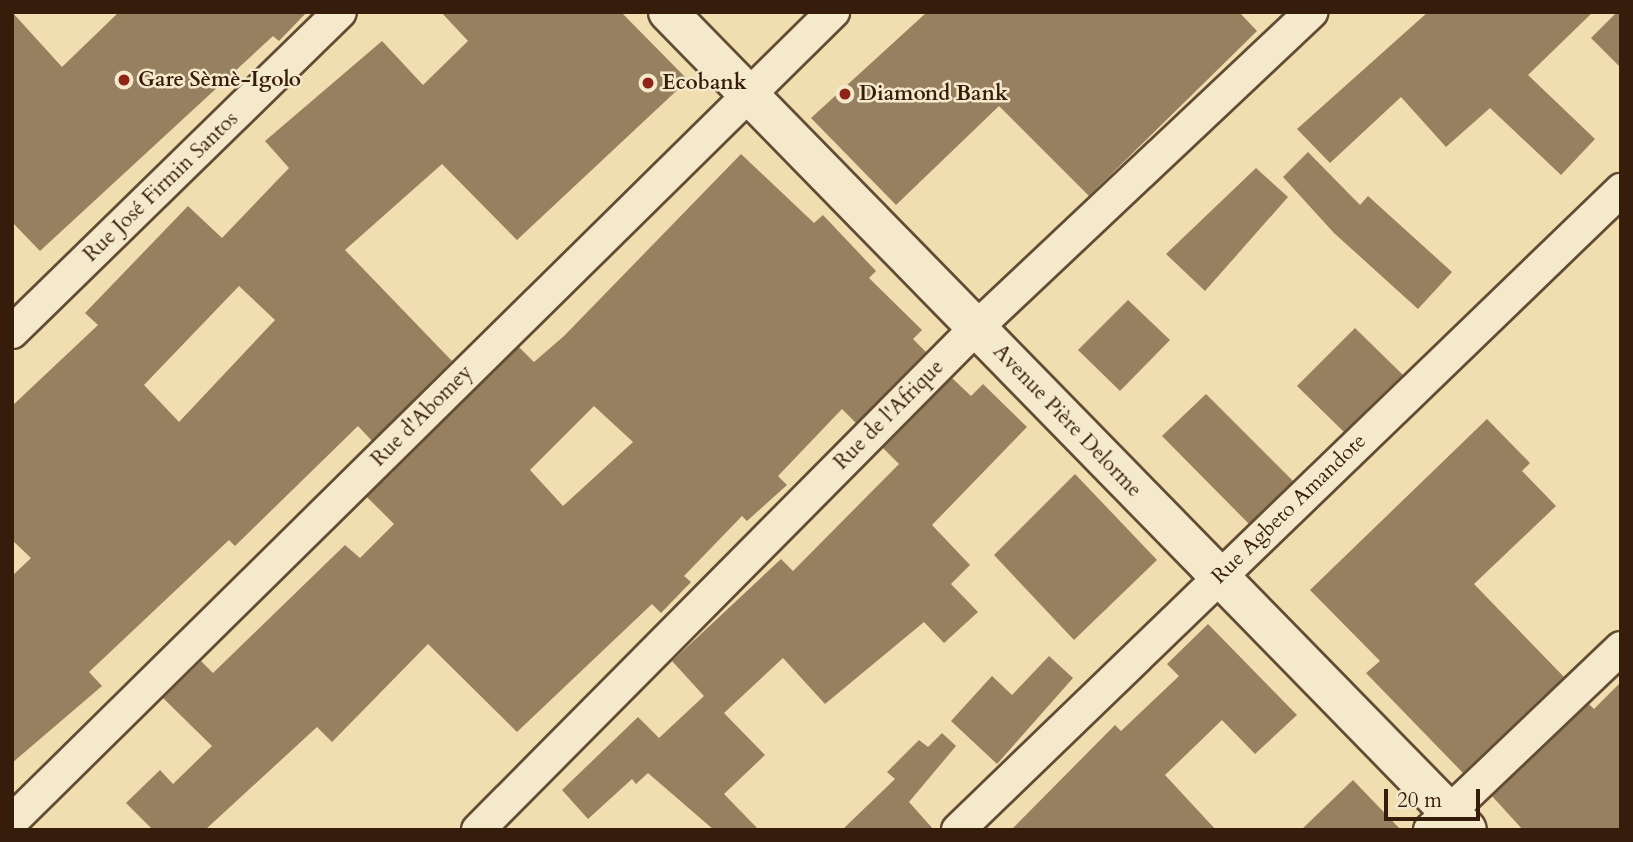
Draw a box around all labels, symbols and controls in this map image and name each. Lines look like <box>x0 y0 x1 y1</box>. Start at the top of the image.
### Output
place label: Gare Sèmè-Igolo <box>138 67 301 93</box>
place label: Ecobank <box>662 70 747 96</box>
marker: Gare Sèmè-Igolo <box>116 72 132 88</box>
marker: Ecobank <box>640 75 656 91</box>
place label: Diamond Bank <box>859 81 1008 107</box>
marker: Diamond Bank <box>837 86 853 102</box>
street label: Rue José Firmin Santos <box>78 107 244 267</box>
street label: Avenue Pière Delorme <box>988 339 1146 503</box>
street label: Rue de l'Afrique <box>829 355 949 475</box>
street label: Rue d'Abomey <box>366 360 478 472</box>
street label: Rue Agbeto Amandote <box>1207 429 1371 589</box>
scale bar <box>1388 776 1484 820</box>
text: 20 m <box>1397 786 1442 815</box>

